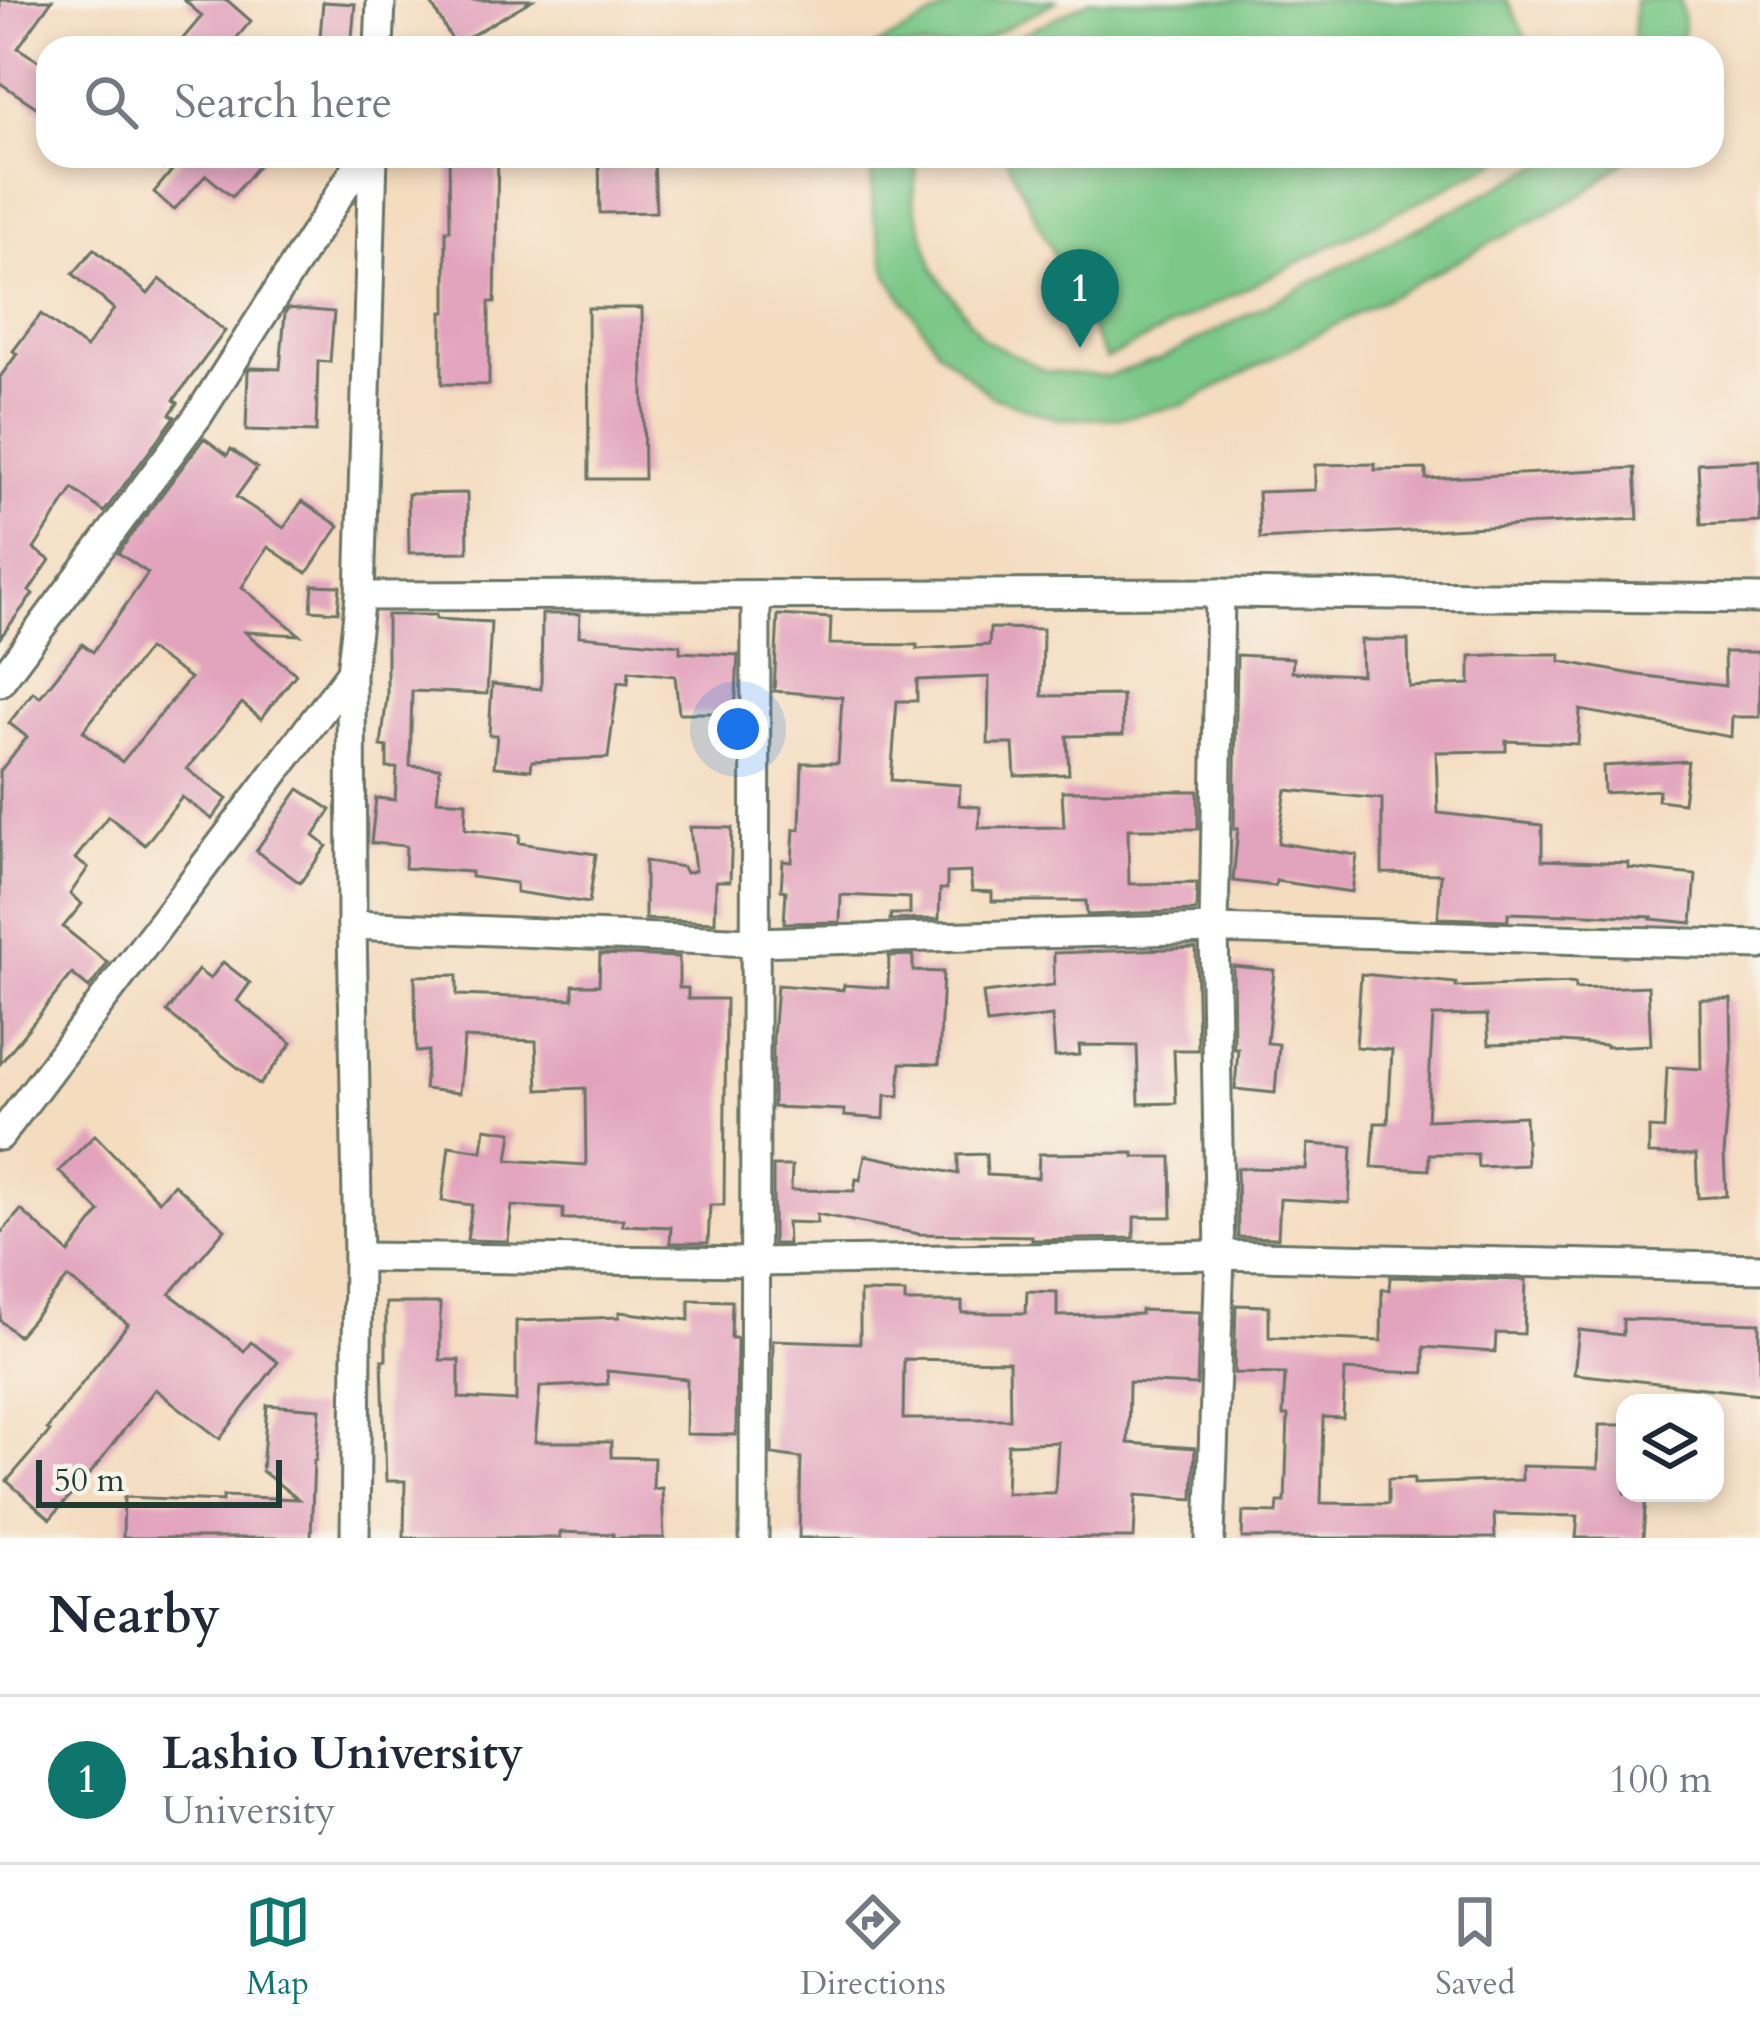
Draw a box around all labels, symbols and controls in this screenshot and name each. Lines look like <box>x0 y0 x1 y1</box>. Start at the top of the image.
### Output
search box <box>36 36 1724 168</box>
icon: search <box>78 69 144 135</box>
text: Search here <box>174 72 392 133</box>
pin: 1 <box>1041 249 1119 348</box>
your location <box>708 699 768 759</box>
map controls <box>1616 1394 1724 1502</box>
button: layers <box>1616 1394 1724 1502</box>
scale bar <box>36 1454 282 1507</box>
text: 50 m <box>54 1458 125 1503</box>
text: Nearby <box>48 1581 220 1651</box>
text: Lashio University <box>162 1723 523 1784</box>
text: 1 <box>77 1753 97 1806</box>
text: 100 m <box>1609 1753 1712 1806</box>
text: University <box>162 1784 336 1837</box>
tab: Map <box>245 1889 311 2006</box>
tab: Directions <box>800 1889 946 2006</box>
tab: Saved <box>1435 1889 1515 2006</box>

